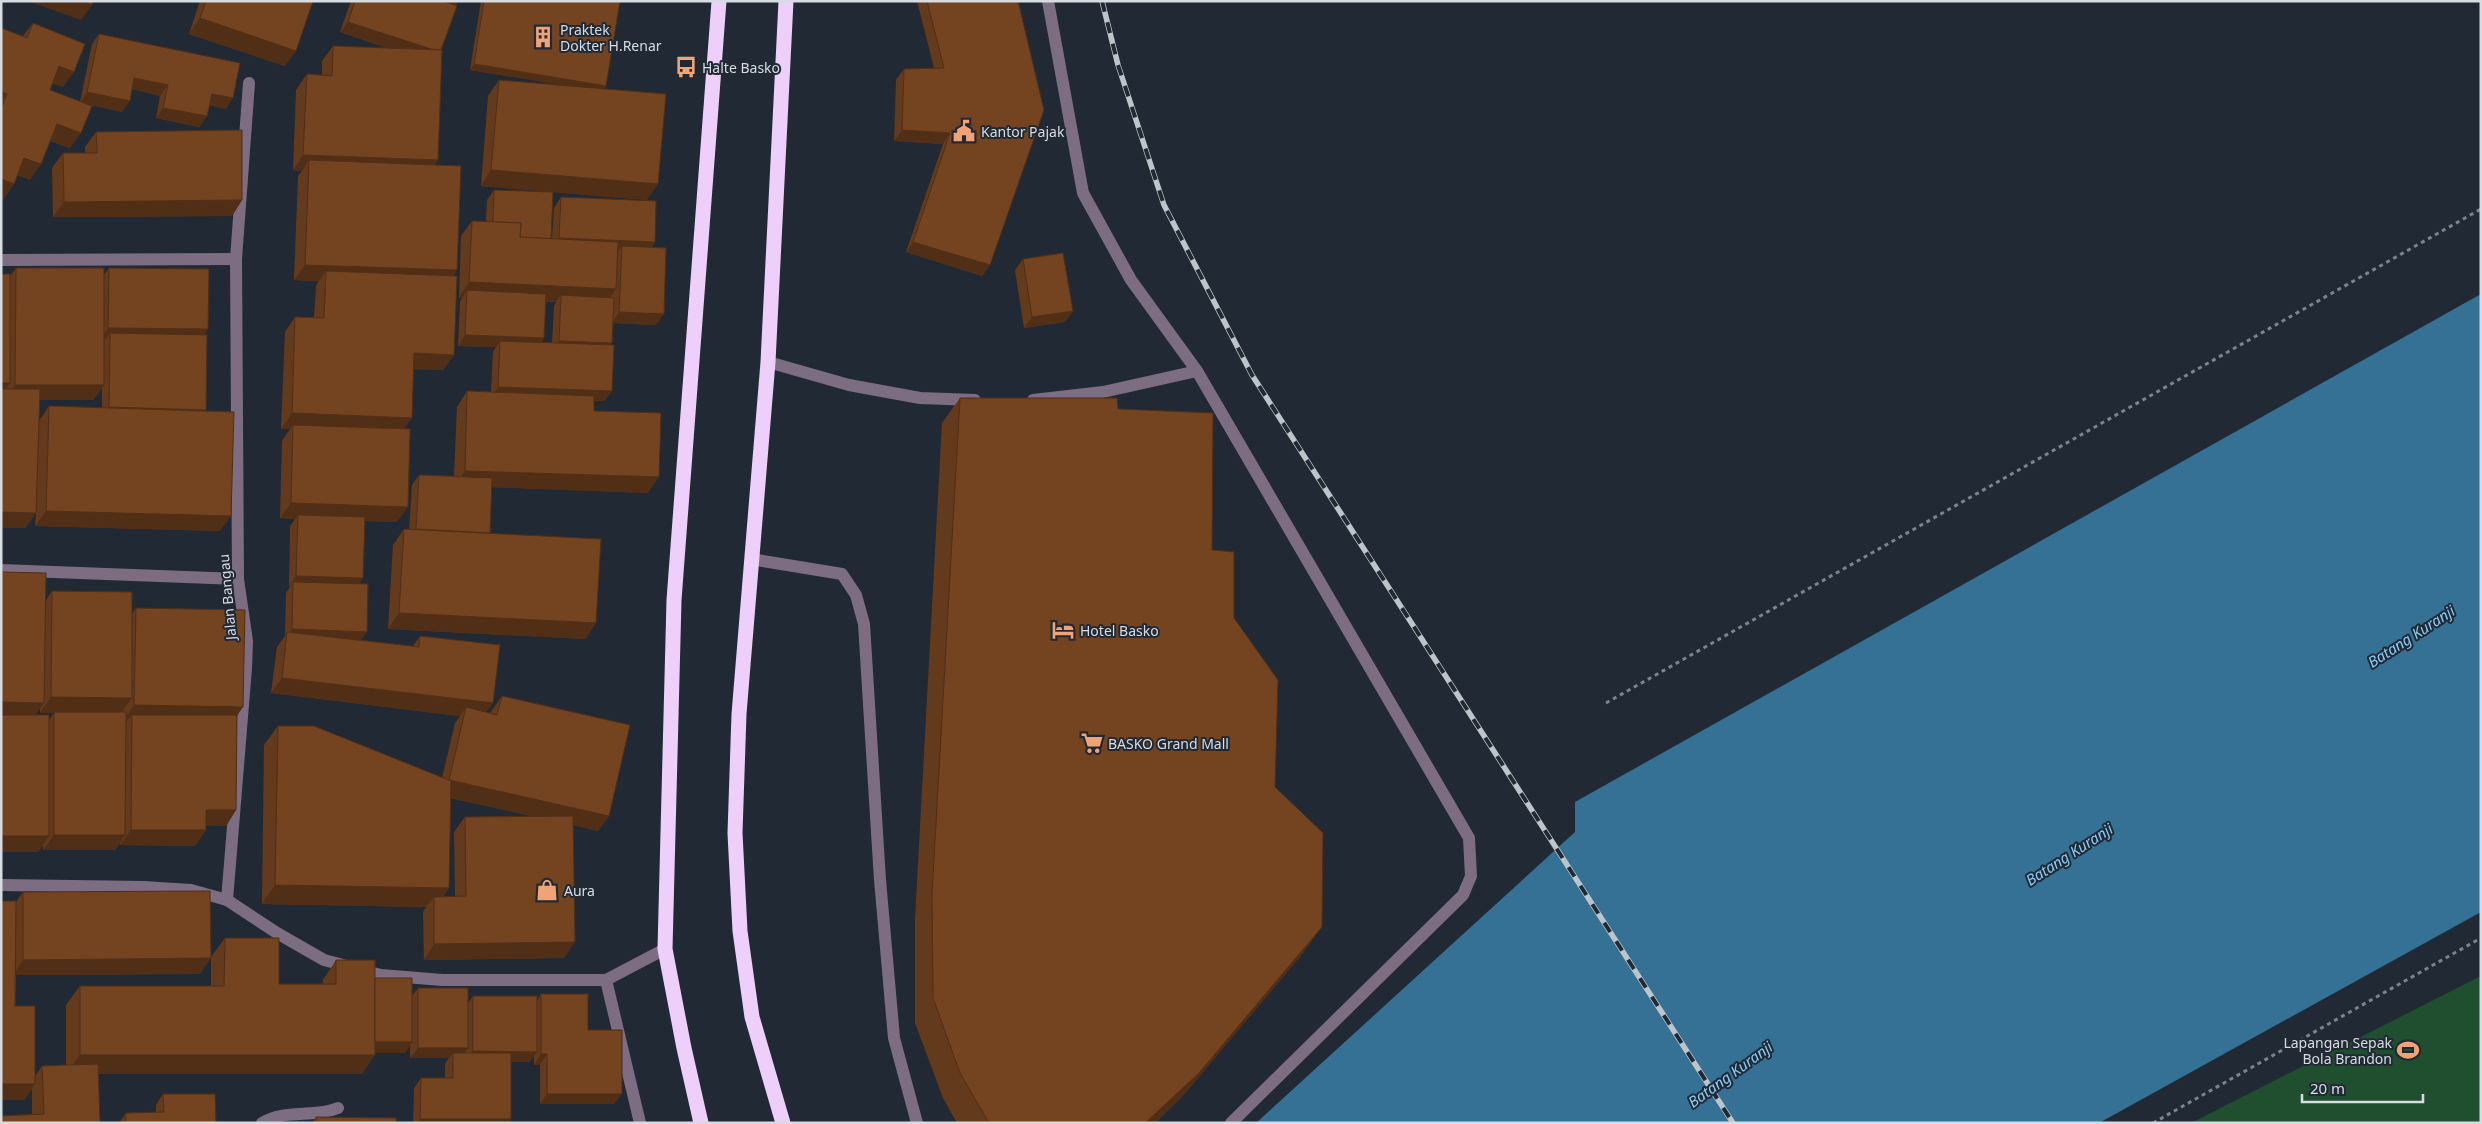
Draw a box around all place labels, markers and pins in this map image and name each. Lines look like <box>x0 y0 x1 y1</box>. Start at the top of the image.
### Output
place label: Praktek Dokter H.Renar <box>560 20 662 55</box>
building icon: Praktek Dokter H.Renar <box>530 24 556 50</box>
bus stop icon: Halte Basko <box>673 54 699 80</box>
place label: Halte Basko <box>702 58 780 77</box>
public building icon: Kantor Pajak <box>951 118 977 144</box>
place label: Kantor Pajak <box>981 122 1065 141</box>
hotel icon: Hotel Basko <box>1050 617 1076 643</box>
place label: Hotel Basko <box>1080 621 1159 640</box>
supermarket icon: BASKO Grand Mall <box>1079 730 1105 756</box>
place label: BASKO Grand Mall <box>1108 734 1229 753</box>
shop icon: Aura <box>534 877 560 903</box>
place label: Aura <box>564 881 595 900</box>
place label: Lapangan Sepak Bola Brandon <box>2283 1033 2393 1068</box>
sports icon: Lapangan Sepak Bola Brandon <box>2395 1037 2421 1063</box>

